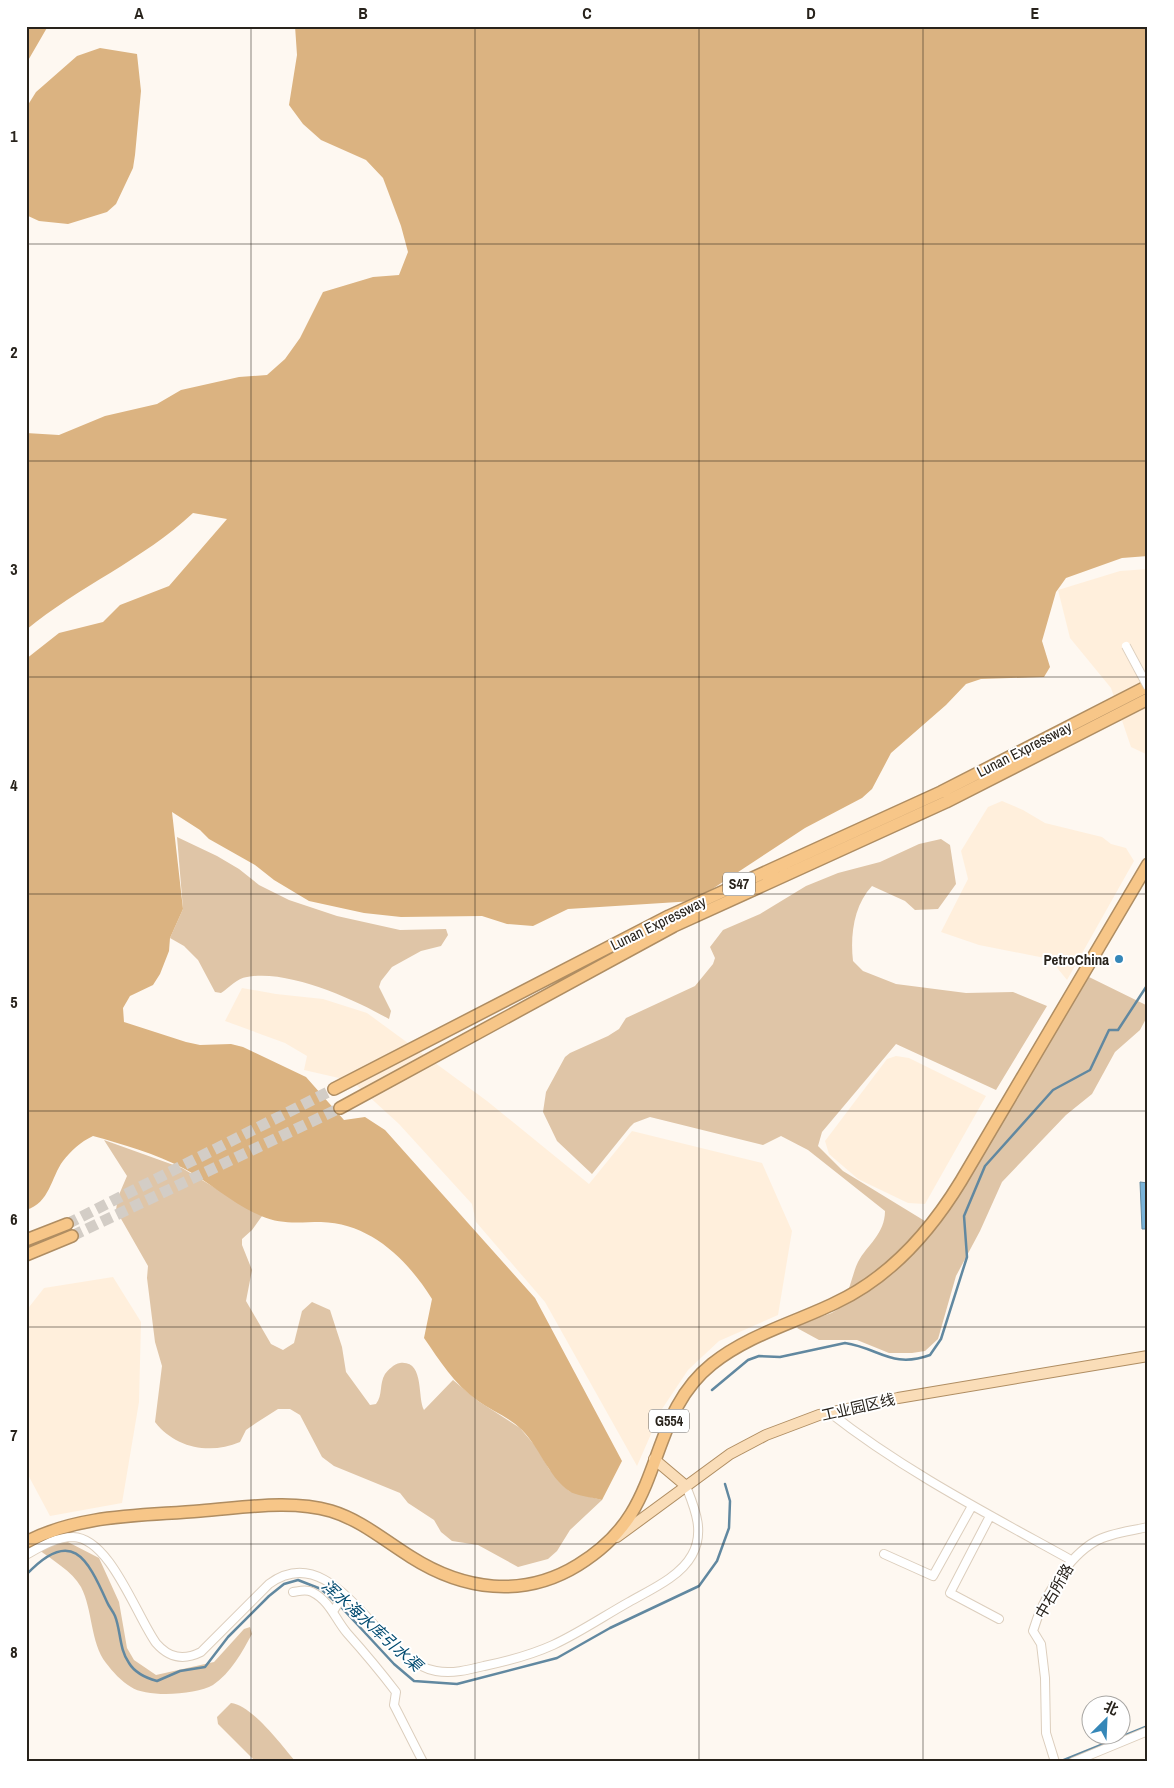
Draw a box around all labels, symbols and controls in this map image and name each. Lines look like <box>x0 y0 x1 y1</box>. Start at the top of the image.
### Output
text: A <box>134 2 144 24</box>
text: B <box>358 2 368 24</box>
text: C <box>582 2 592 24</box>
text: D <box>806 2 816 24</box>
text: E <box>1031 2 1040 24</box>
text: 1 <box>10 125 18 147</box>
text: 2 <box>10 341 18 363</box>
text: 3 <box>10 558 18 580</box>
street label: Lunan Expressway <box>973 716 1076 782</box>
text: 4 <box>10 774 18 796</box>
road number: S47 <box>723 872 755 896</box>
street label: Lunan Expressway <box>607 890 710 955</box>
place label: PetroChina <box>1043 949 1109 970</box>
marker: PetroChina <box>1113 953 1125 965</box>
text: 5 <box>10 991 18 1013</box>
text: 6 <box>10 1208 18 1230</box>
street label: 工业园区线 <box>819 1388 897 1426</box>
road number: G554 <box>649 1410 689 1432</box>
text: 7 <box>10 1424 18 1446</box>
street label: 中右所路 <box>1030 1560 1078 1622</box>
water label: 浑水海水库引水渠 <box>317 1574 428 1677</box>
text: 8 <box>10 1641 18 1663</box>
north arrow <box>1082 1696 1132 1746</box>
text: 北 <box>1101 1697 1121 1719</box>

